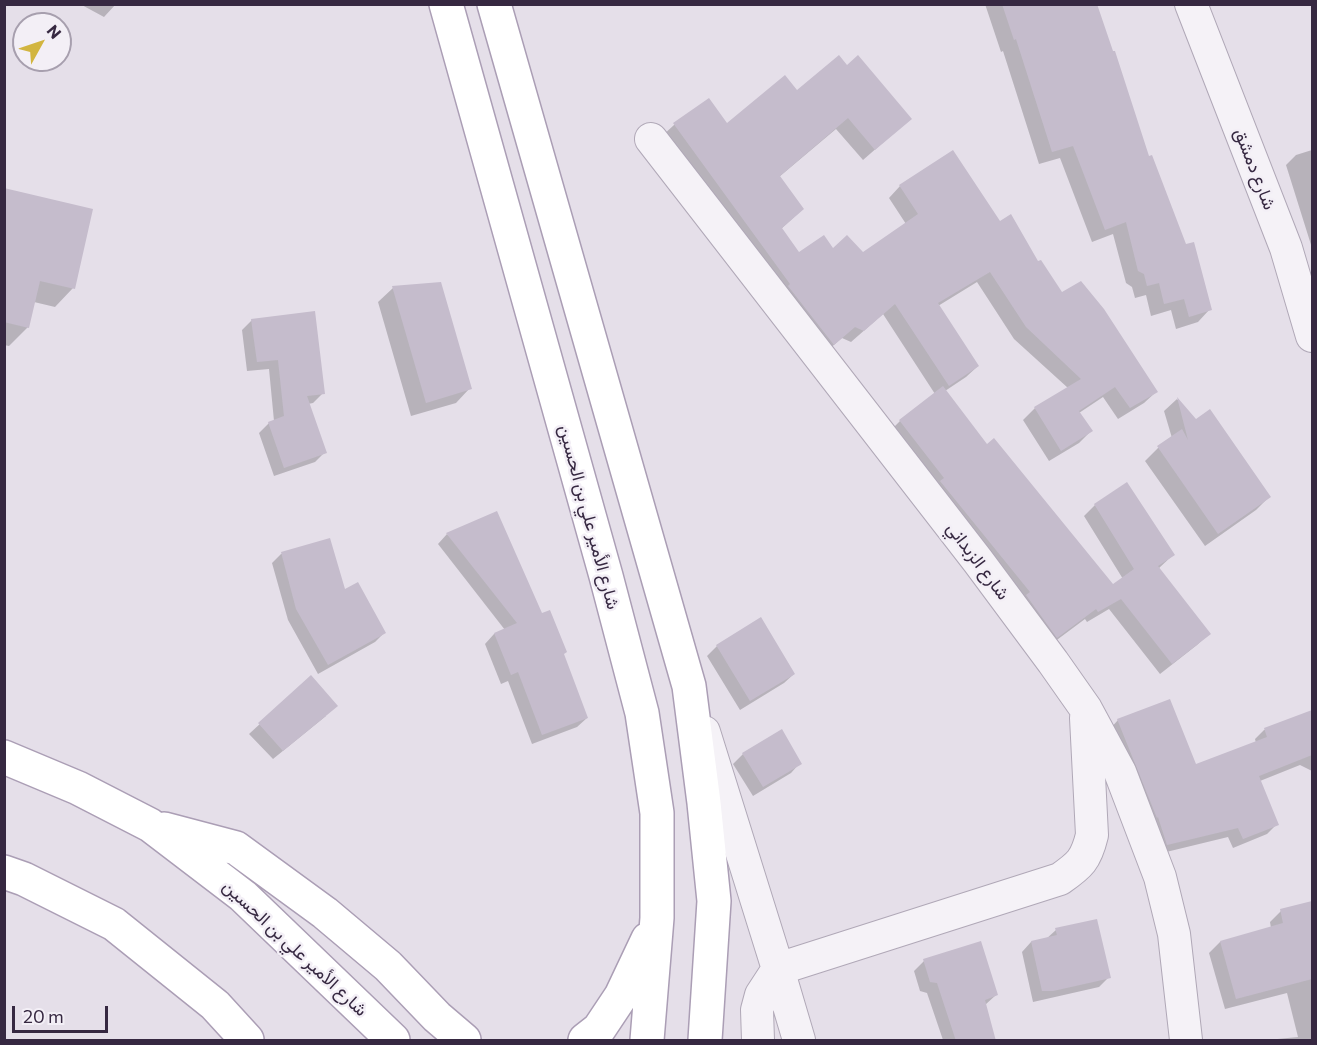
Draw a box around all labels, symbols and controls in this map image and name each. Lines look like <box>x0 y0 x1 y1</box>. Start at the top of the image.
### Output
north arrow <box>12 12 72 72</box>
text: N <box>44 21 66 42</box>
street label: شارع دمشق <box>1230 125 1280 213</box>
street label: شارع الأمير علي بن الحسين <box>554 422 624 612</box>
street label: شارع الزبداني <box>942 518 1014 604</box>
street label: شارع الأمير علي بن الحسين <box>218 875 372 1021</box>
scale bar <box>15 994 111 1032</box>
text: 20 m <box>23 1005 64 1027</box>

